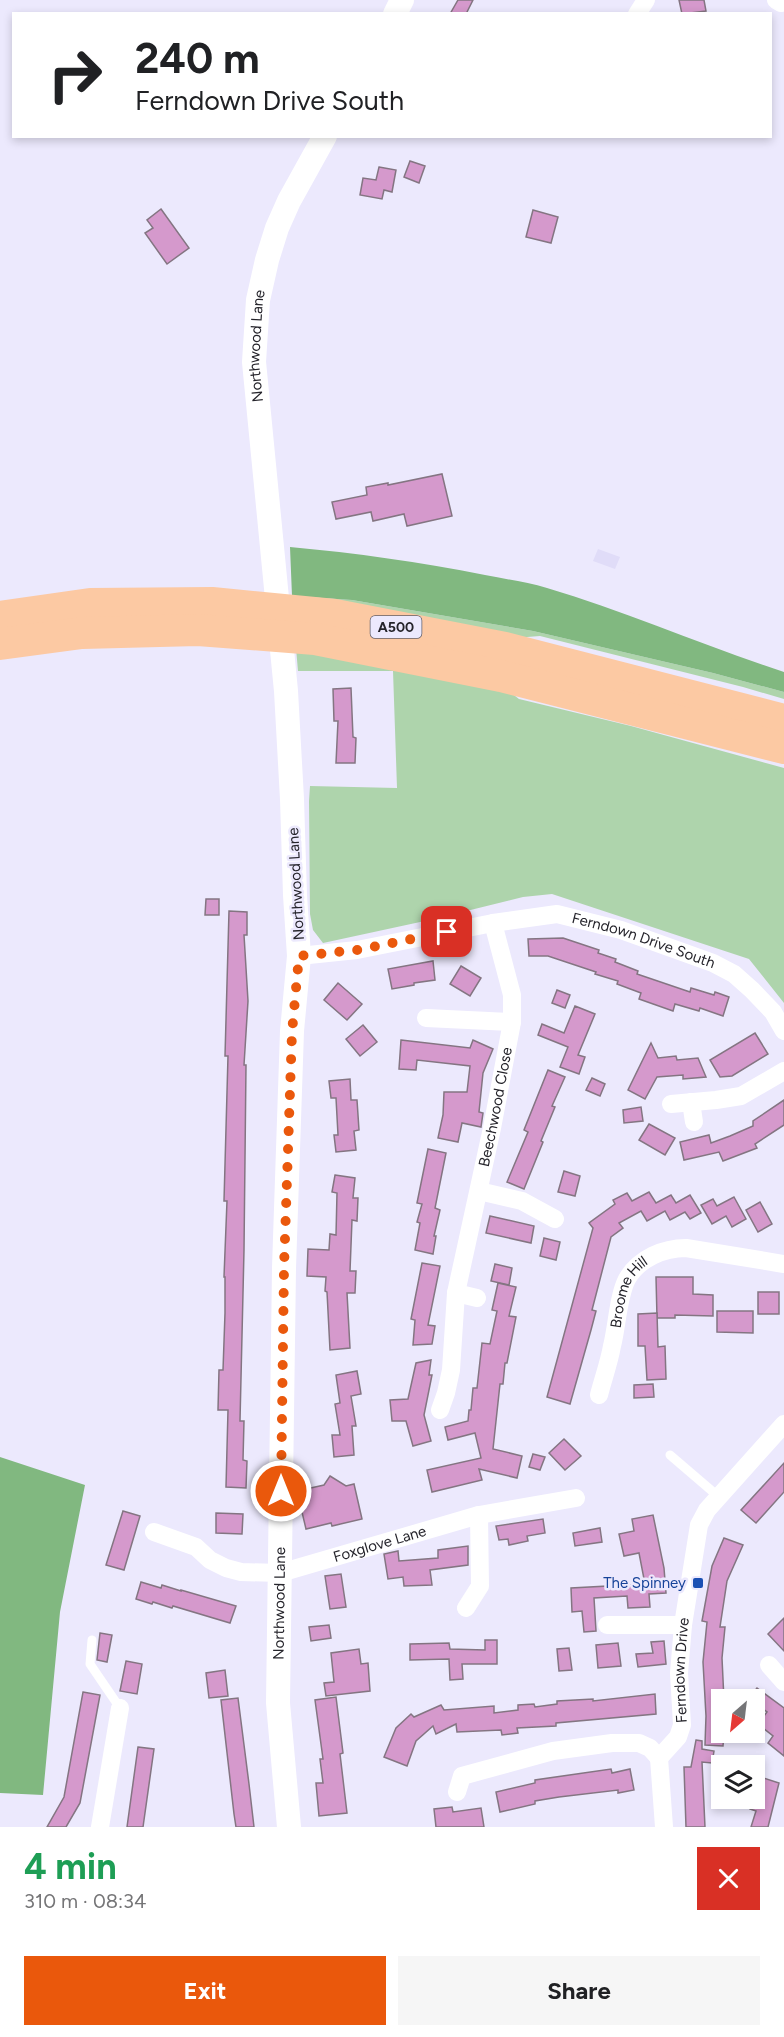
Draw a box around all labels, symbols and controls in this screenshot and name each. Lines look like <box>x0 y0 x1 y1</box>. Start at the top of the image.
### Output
text: 240 m <box>135 33 260 84</box>
icon: right <box>36 36 114 114</box>
text: Ferndown Drive South <box>135 84 404 117</box>
street label: Northwood Lane <box>245 288 269 403</box>
road number: A500 <box>370 616 422 638</box>
street label: Northwood Lane <box>284 827 308 941</box>
pin <box>421 906 472 957</box>
street label: Ferndown Drive South <box>570 909 717 972</box>
icon: arrive <box>430 915 463 948</box>
street label: Beechwood Close <box>475 1046 516 1168</box>
street label: Broome Hill <box>607 1252 651 1329</box>
position arrow <box>249 1459 313 1523</box>
street label: Foxglove Lane <box>331 1522 428 1566</box>
street label: Northwood Lane <box>270 1547 289 1660</box>
place label: The Spinney <box>603 1574 686 1592</box>
marker: The Spinney <box>691 1576 705 1590</box>
street label: Ferndown Drive <box>670 1616 693 1723</box>
north arrow <box>711 1689 765 1743</box>
map controls <box>711 1689 765 1809</box>
button: layers <box>711 1755 765 1809</box>
text: 4 min <box>24 1845 117 1888</box>
button: close <box>697 1847 760 1910</box>
text: 310 m · 08:34 <box>24 1889 146 1913</box>
button: Exit <box>24 1956 386 2025</box>
button: Share <box>398 1956 760 2025</box>

